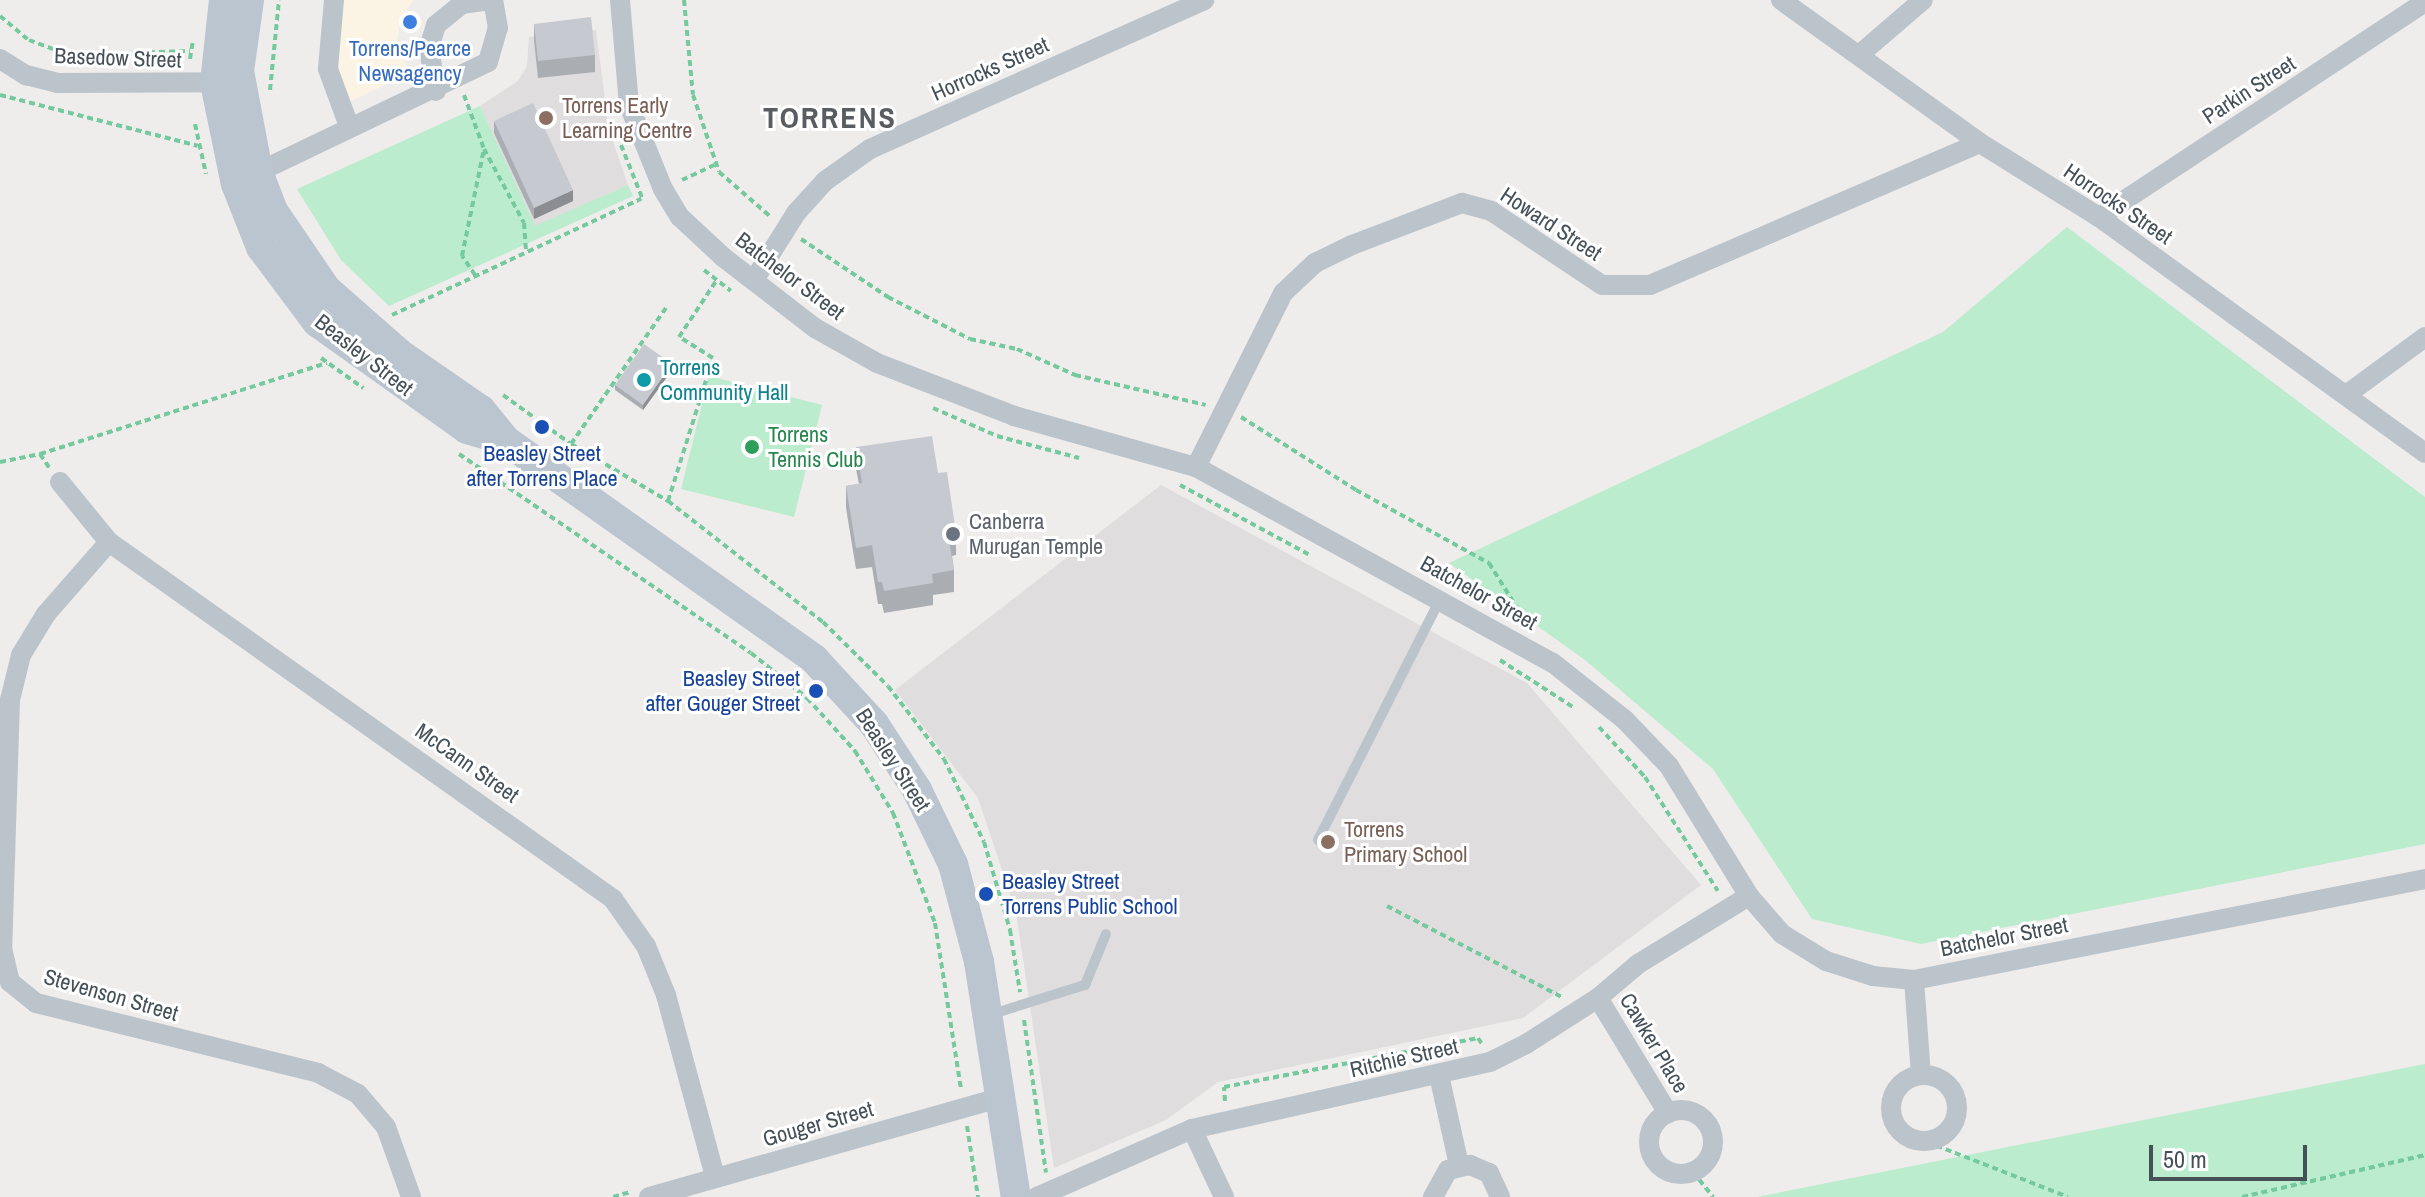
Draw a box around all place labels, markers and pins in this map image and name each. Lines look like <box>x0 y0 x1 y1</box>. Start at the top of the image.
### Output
marker: Torrens/Pearce Newsagency <box>401 13 419 31</box>
place label: Torrens/Pearce Newsagency <box>349 35 471 86</box>
place label: Torrens Early Learning Centre <box>562 92 692 144</box>
marker: Torrens Early Learning Centre <box>537 109 555 127</box>
place label: Torrens Community Hall <box>660 354 788 406</box>
marker: Torrens Community Hall <box>635 371 653 389</box>
marker: Beasley Street after Torrens Place <box>533 418 551 436</box>
place label: Torrens Tennis Club <box>768 421 863 472</box>
marker: Torrens Tennis Club <box>743 438 761 456</box>
place label: Beasley Street after Torrens Place <box>466 440 618 492</box>
place label: Canberra Murugan Temple <box>969 508 1103 560</box>
marker: Canberra Murugan Temple <box>944 525 962 543</box>
place label: Beasley Street after Gouger Street <box>646 665 800 716</box>
marker: Beasley Street after Gouger Street <box>807 682 825 700</box>
place label: Torrens Primary School <box>1344 816 1467 868</box>
marker: Torrens Primary School <box>1319 833 1337 851</box>
place label: Beasley Street Torrens Public School <box>1002 868 1177 920</box>
marker: Beasley Street Torrens Public School <box>977 885 995 903</box>

